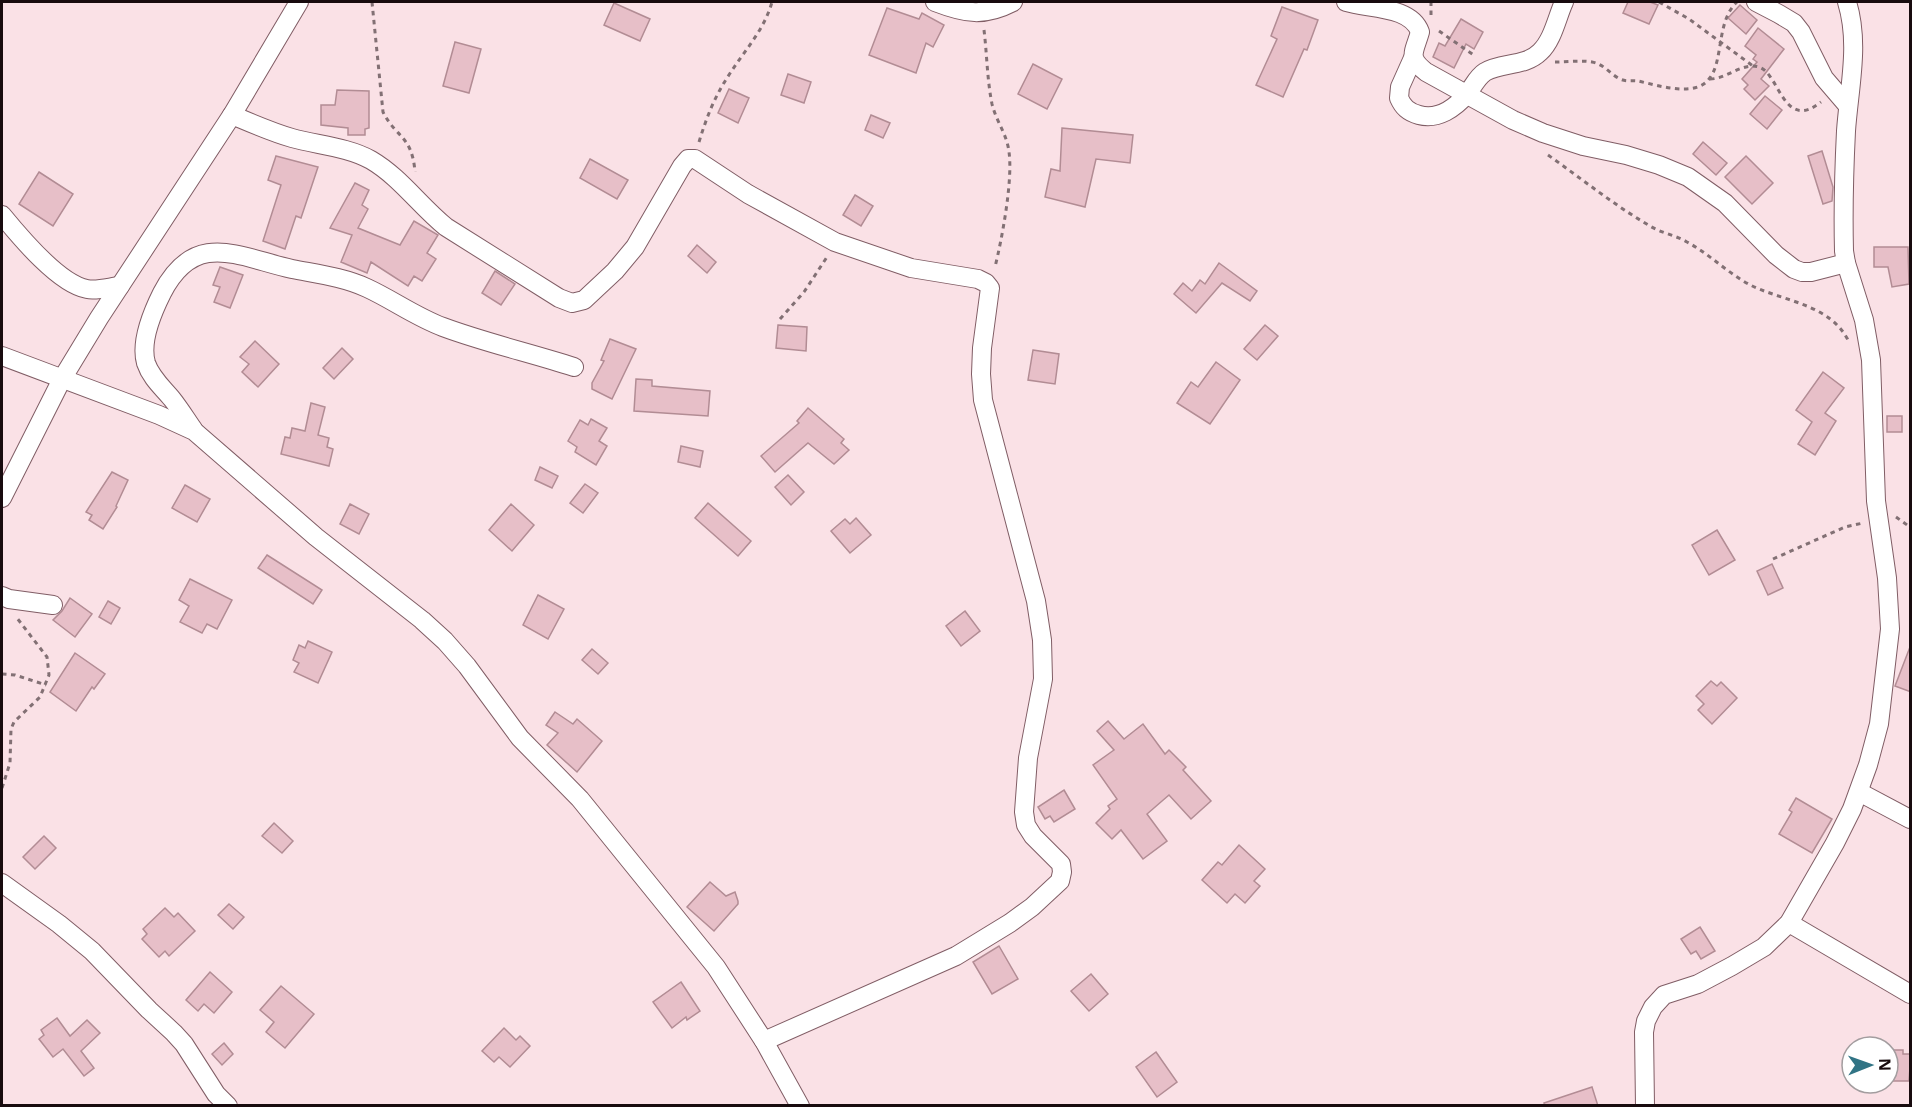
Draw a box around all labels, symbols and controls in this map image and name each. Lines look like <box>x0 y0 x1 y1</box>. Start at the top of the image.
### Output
north arrow <box>1840 1035 1900 1095</box>
text: N <box>1874 1058 1896 1071</box>

